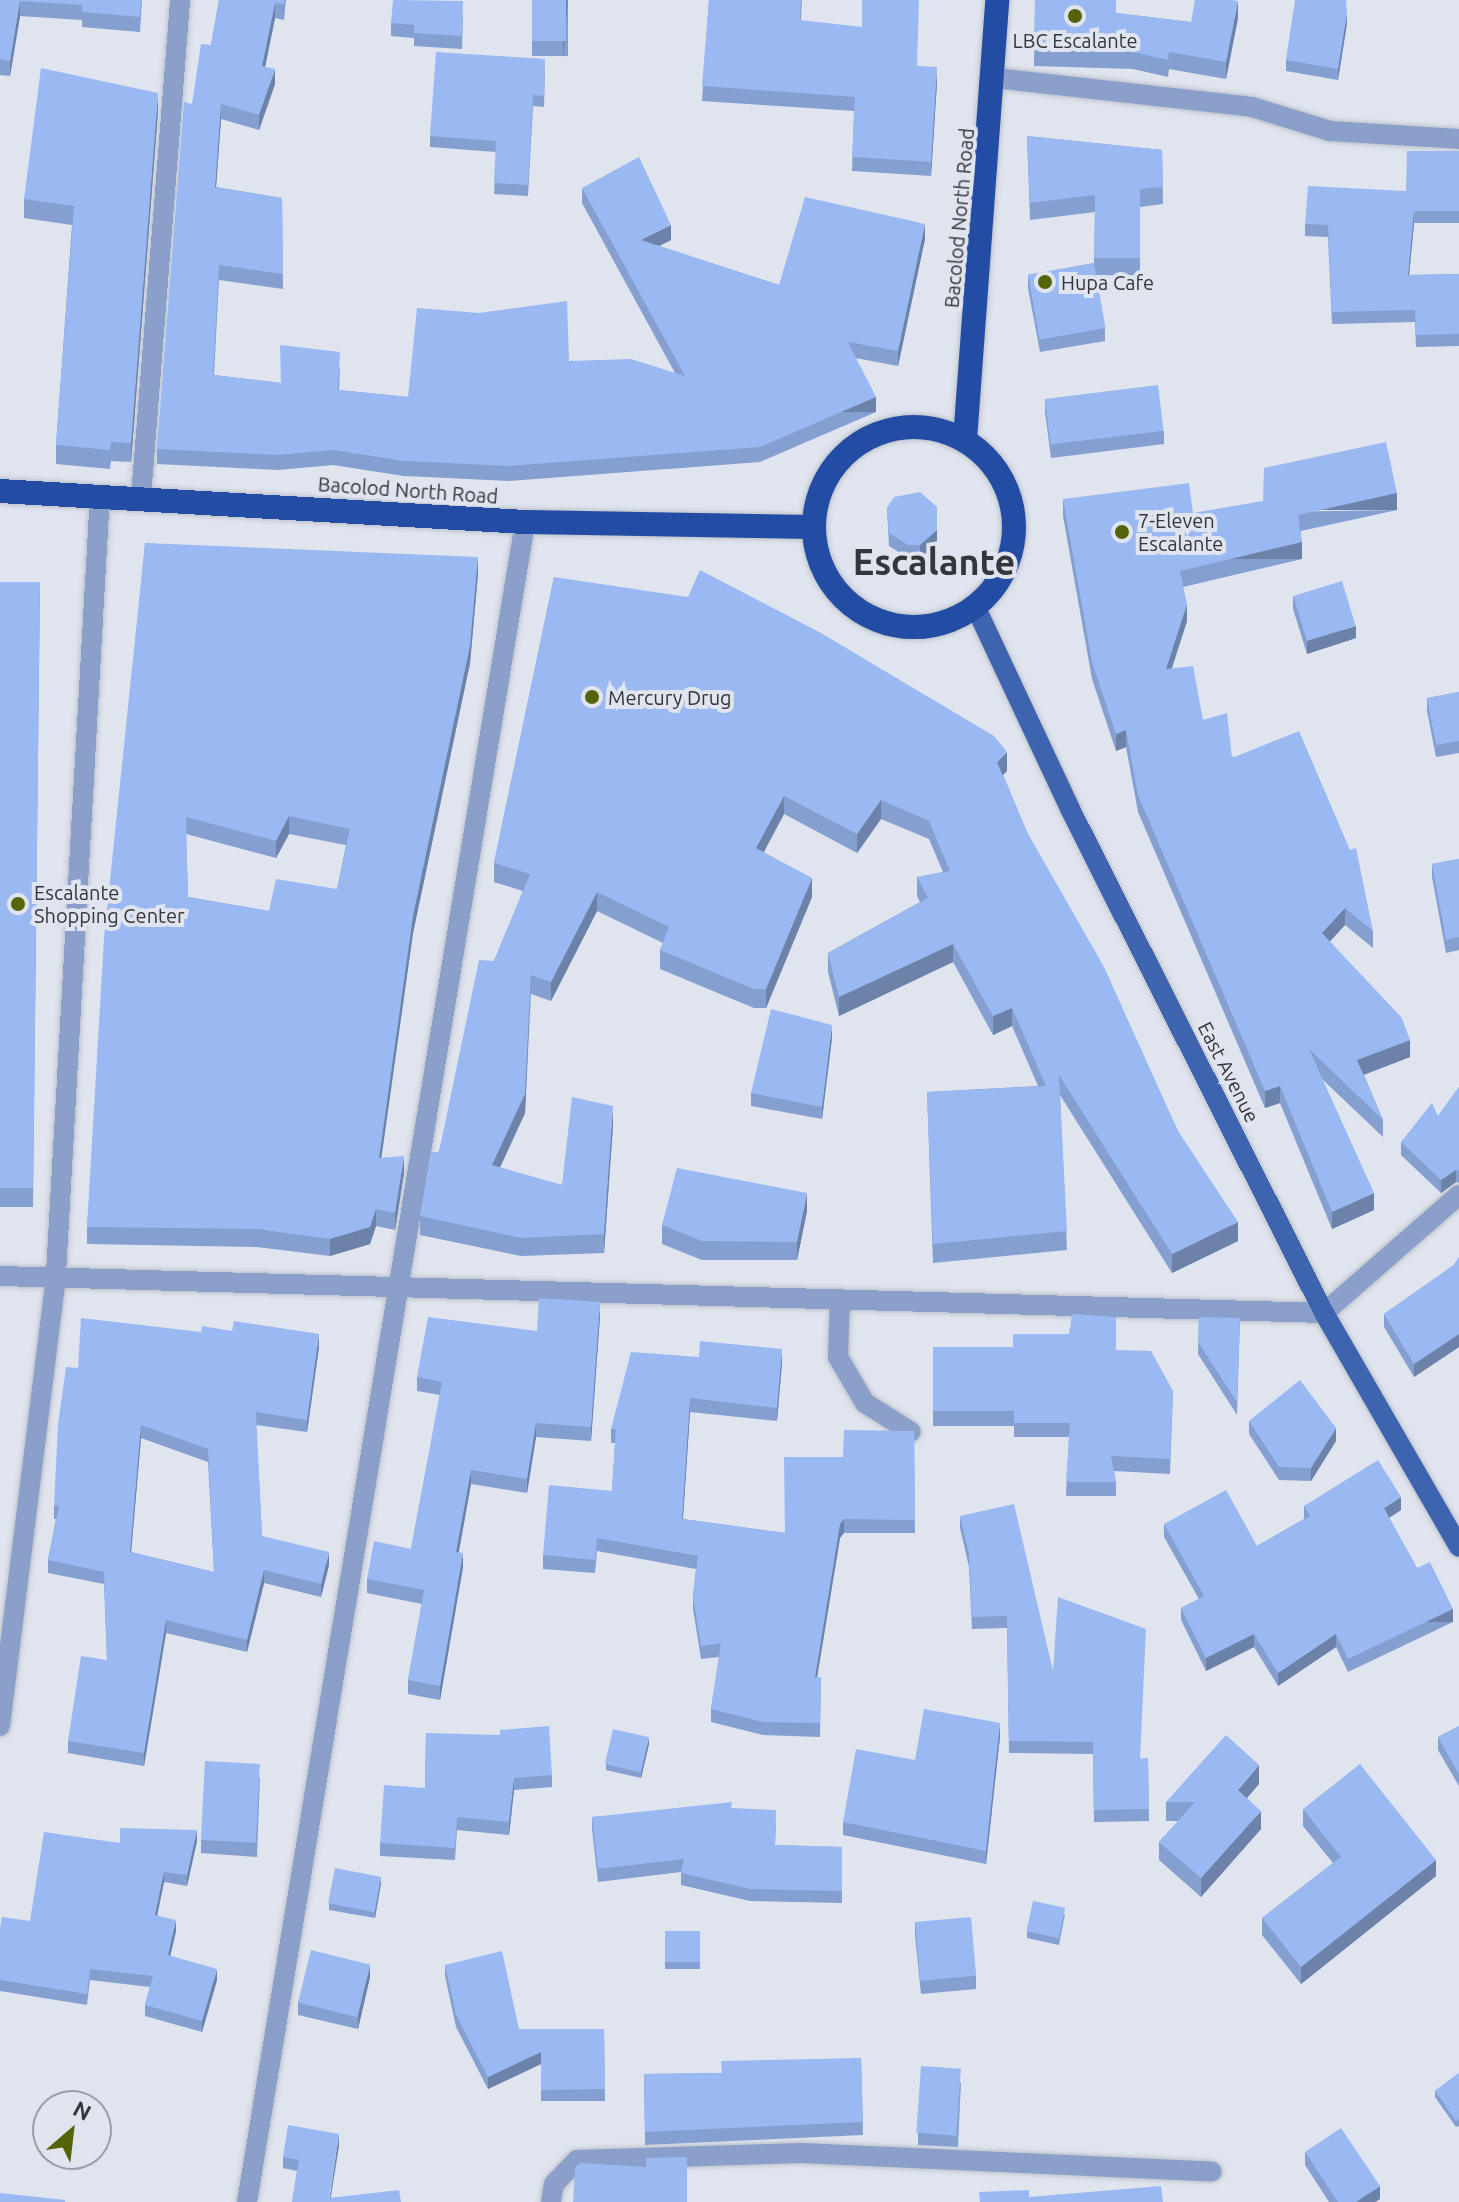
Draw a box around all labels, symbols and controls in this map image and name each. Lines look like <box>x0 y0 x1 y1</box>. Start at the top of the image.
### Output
marker: LBC Escalante <box>1066 7 1084 25</box>
place label: LBC Escalante <box>1013 28 1137 52</box>
street label: Bacolod North Road <box>939 127 979 309</box>
place label: Hupa Cafe <box>1061 270 1154 294</box>
marker: Hupa Cafe <box>1036 273 1054 291</box>
street label: Bacolod North Road <box>317 472 499 508</box>
place label: 7-Eleven Escalante <box>1138 508 1223 555</box>
marker: 7-Eleven Escalante <box>1113 523 1131 541</box>
district label: Escalante <box>853 540 1015 584</box>
place label: Mercury Drug <box>608 685 732 709</box>
marker: Mercury Drug <box>583 688 601 706</box>
place label: Escalante Shopping Center <box>34 880 184 927</box>
marker: Escalante Shopping Center <box>9 895 27 913</box>
street label: East Avenue <box>1193 1018 1265 1126</box>
north arrow <box>32 2090 112 2170</box>
text: N <box>69 2095 96 2125</box>

